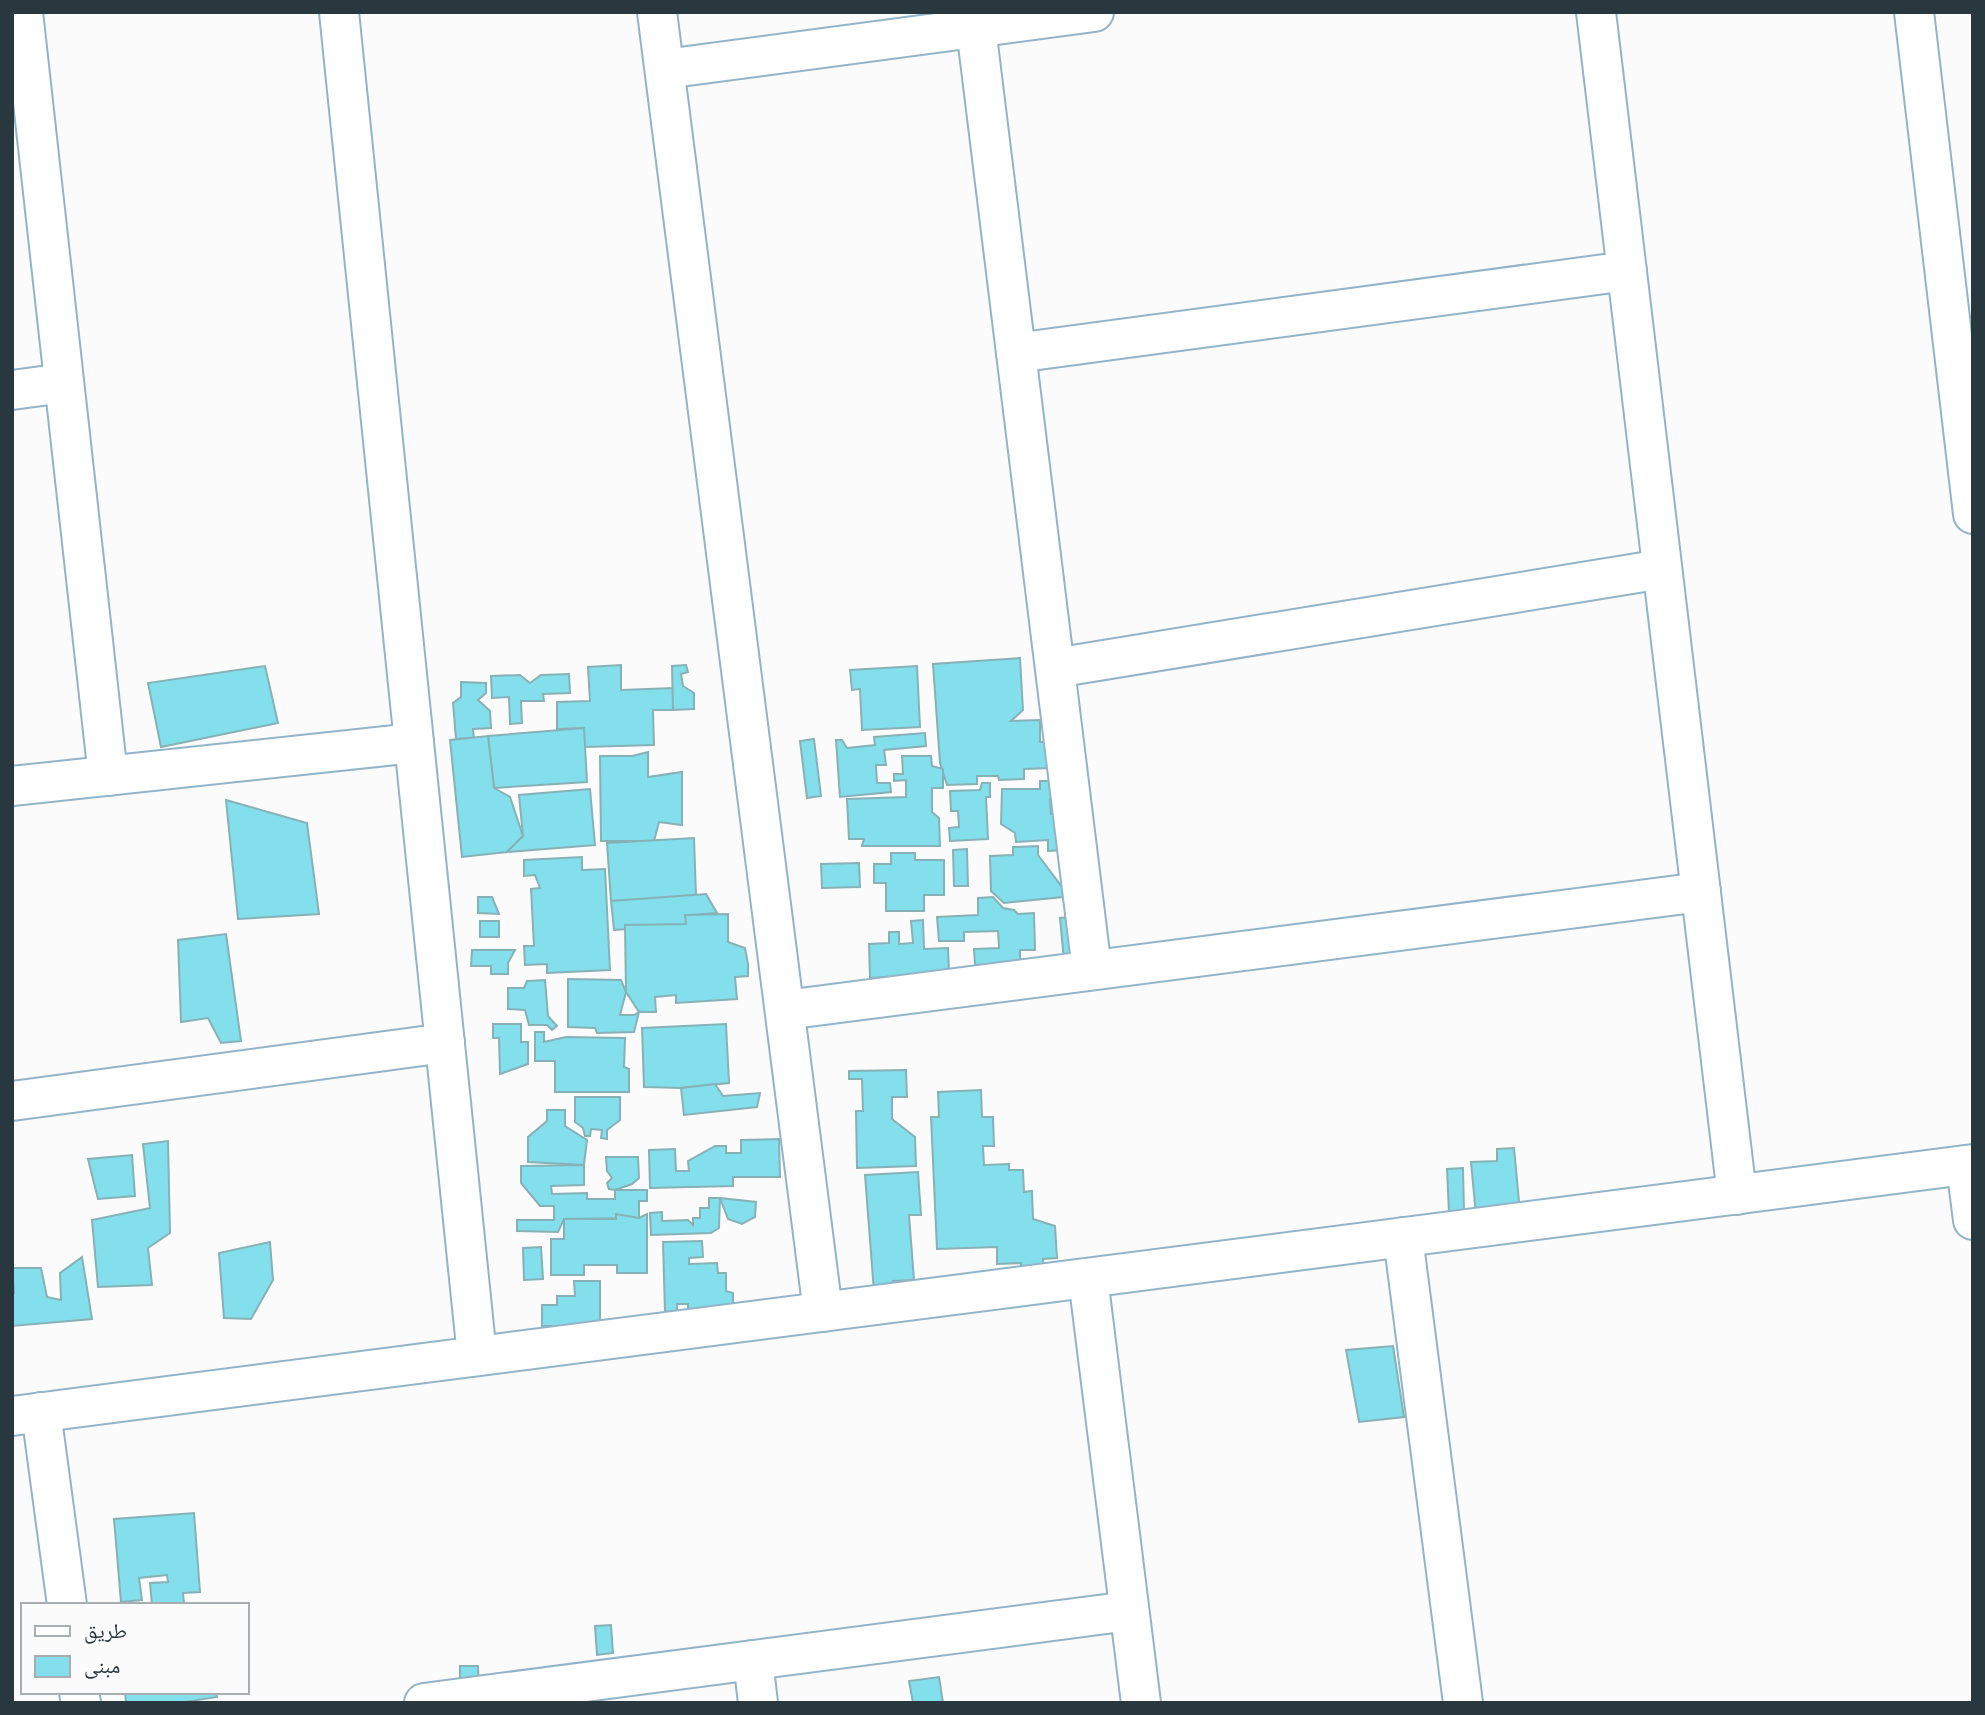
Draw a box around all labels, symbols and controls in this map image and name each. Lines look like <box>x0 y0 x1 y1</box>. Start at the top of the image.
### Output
legend <box>21 1603 248 1694</box>
text: طريق <box>84 1616 127 1644</box>
text: مبنى <box>84 1651 120 1679</box>

